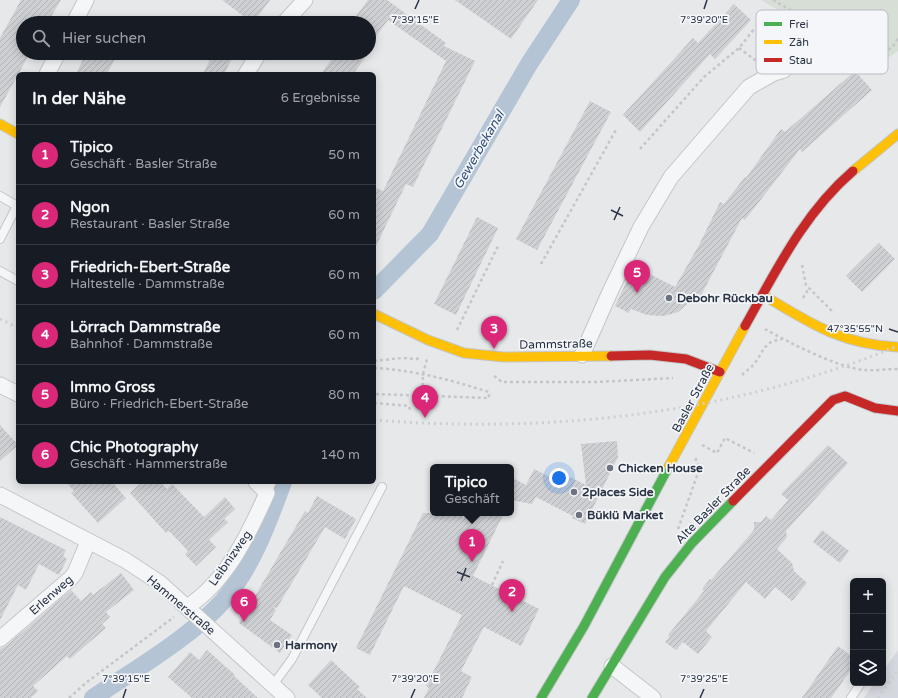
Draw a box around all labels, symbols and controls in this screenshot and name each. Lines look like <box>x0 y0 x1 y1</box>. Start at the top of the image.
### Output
legend <box>756 10 888 74</box>
text: 7°39'15"E <box>391 14 439 26</box>
text: 7°39'20"E <box>680 14 728 26</box>
search box <box>16 16 376 60</box>
text: Frei <box>789 18 808 31</box>
icon: search <box>30 27 52 49</box>
text: Hier suchen <box>62 29 146 47</box>
text: Zäh <box>789 36 809 49</box>
text: Stau <box>789 54 813 67</box>
text: In der Nähe <box>32 88 126 109</box>
text: 6 Ergebnisse <box>281 90 360 106</box>
water label: Gewerbekanal <box>450 106 509 192</box>
text: Tipico <box>70 138 113 156</box>
text: 1 <box>41 147 49 163</box>
text: 50 m <box>328 147 360 163</box>
text: Geschäft · Basler Straße <box>70 156 217 172</box>
text: Ngon <box>70 198 110 216</box>
text: 2 <box>41 207 49 223</box>
text: 60 m <box>328 207 360 223</box>
text: Restaurant · Basler Straße <box>70 216 230 232</box>
text: Friedrich-Ebert-Straße <box>70 258 230 276</box>
pin: 5 <box>624 260 650 293</box>
text: 3 <box>41 267 49 283</box>
text: 60 m <box>328 267 360 283</box>
text: Haltestelle · Dammstraße <box>70 276 225 292</box>
place label: Debohr Rückbau <box>677 291 773 305</box>
marker: Debohr Rückbau <box>664 293 674 303</box>
pin: 3 <box>481 316 507 349</box>
text: Lörrach Dammstraße <box>70 318 220 336</box>
text: 47°35'55"N <box>827 323 883 335</box>
text: 4 <box>41 327 49 343</box>
text: 60 m <box>328 327 360 343</box>
text: Bahnhof · Dammstraße <box>70 336 213 352</box>
street label: Dammstraße <box>519 336 593 352</box>
street label: Basler Straße <box>669 361 717 435</box>
text: Immo Gross <box>70 378 155 396</box>
pin: 4 <box>412 385 438 418</box>
text: 5 <box>41 387 49 403</box>
text: 80 m <box>328 387 360 403</box>
text: Büro · Friedrich-Ebert-Straße <box>70 396 248 412</box>
text: Chic Photography <box>70 438 198 456</box>
text: 6 <box>41 447 49 463</box>
text: 140 m <box>320 447 360 463</box>
text: Geschäft · Hammerstraße <box>70 456 227 472</box>
place label: Chicken House <box>618 461 703 475</box>
marker: Chicken House <box>605 463 615 473</box>
street label: Alte Basler Straße <box>673 463 754 546</box>
popup <box>430 464 514 516</box>
your location <box>549 468 569 488</box>
text: Tipico <box>444 473 487 491</box>
place label: 2places Side <box>582 485 654 500</box>
marker: 2places Side <box>569 487 579 497</box>
text: Geschäft <box>444 491 500 507</box>
place label: Büklü Market <box>587 508 664 522</box>
marker: Büklü Market <box>574 510 584 520</box>
street label: Leibnizweg <box>206 528 254 588</box>
pin: 1 <box>459 529 485 562</box>
street label: Erlenweg <box>26 572 76 618</box>
street label: Hammerstraße <box>144 572 218 638</box>
map controls <box>850 578 886 686</box>
button: + <box>850 578 886 614</box>
pin: 2 <box>499 579 525 612</box>
pin: 6 <box>231 589 257 622</box>
button: − <box>850 614 886 650</box>
place label: Harmony <box>285 638 338 653</box>
marker: Harmony <box>272 640 282 650</box>
button: layers <box>850 650 886 686</box>
text: 7°39'15"E <box>102 673 150 685</box>
text: 7°39'20"E <box>391 673 439 685</box>
text: 7°39'25"E <box>680 673 728 685</box>

